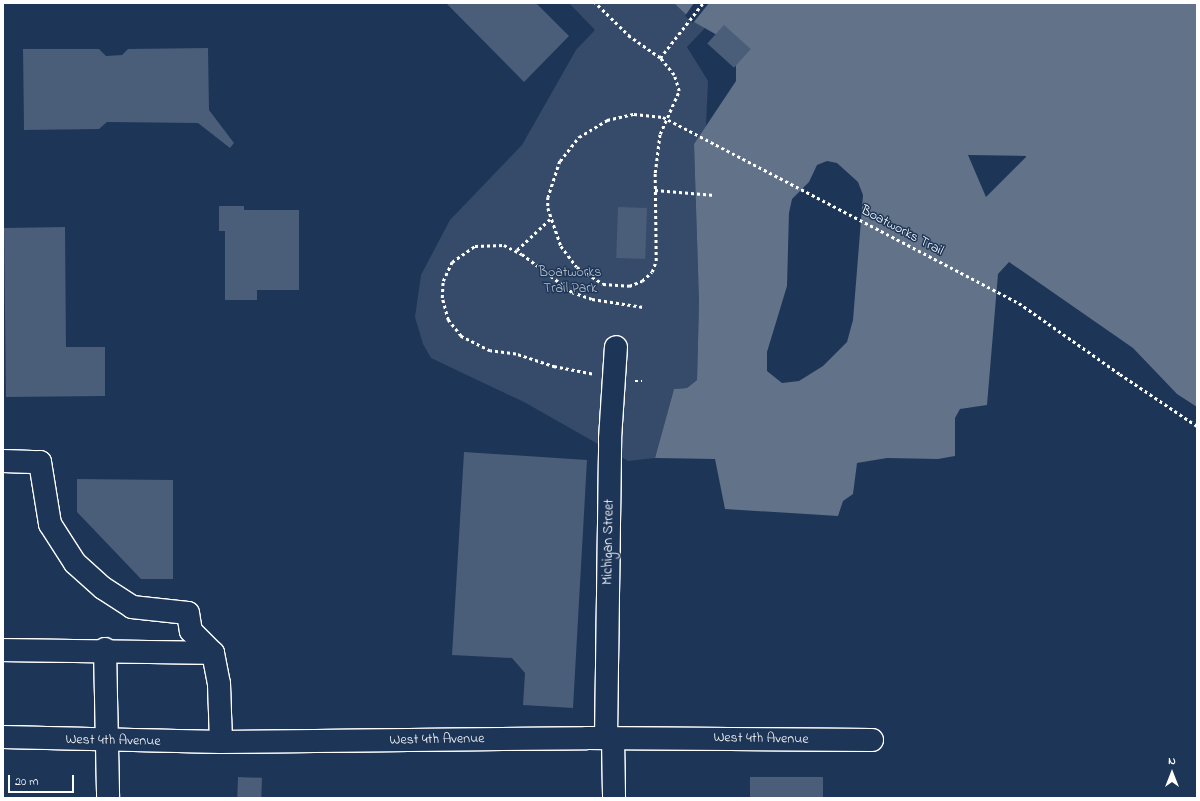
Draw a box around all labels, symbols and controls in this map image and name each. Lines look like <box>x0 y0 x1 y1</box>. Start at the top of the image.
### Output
street label: Boatworks Trail <box>858 202 946 260</box>
park label: Boatworks Trail Park <box>539 265 601 298</box>
street label: Michigan Street <box>600 499 618 585</box>
street label: West 4th Avenue <box>713 730 809 748</box>
street label: West 4th Avenue <box>389 731 485 749</box>
street label: West 4th Avenue <box>65 732 161 750</box>
north arrow <box>1152 753 1192 793</box>
text: N <box>1168 753 1176 769</box>
scale bar <box>10 767 76 793</box>
text: 20 m <box>15 773 38 791</box>

